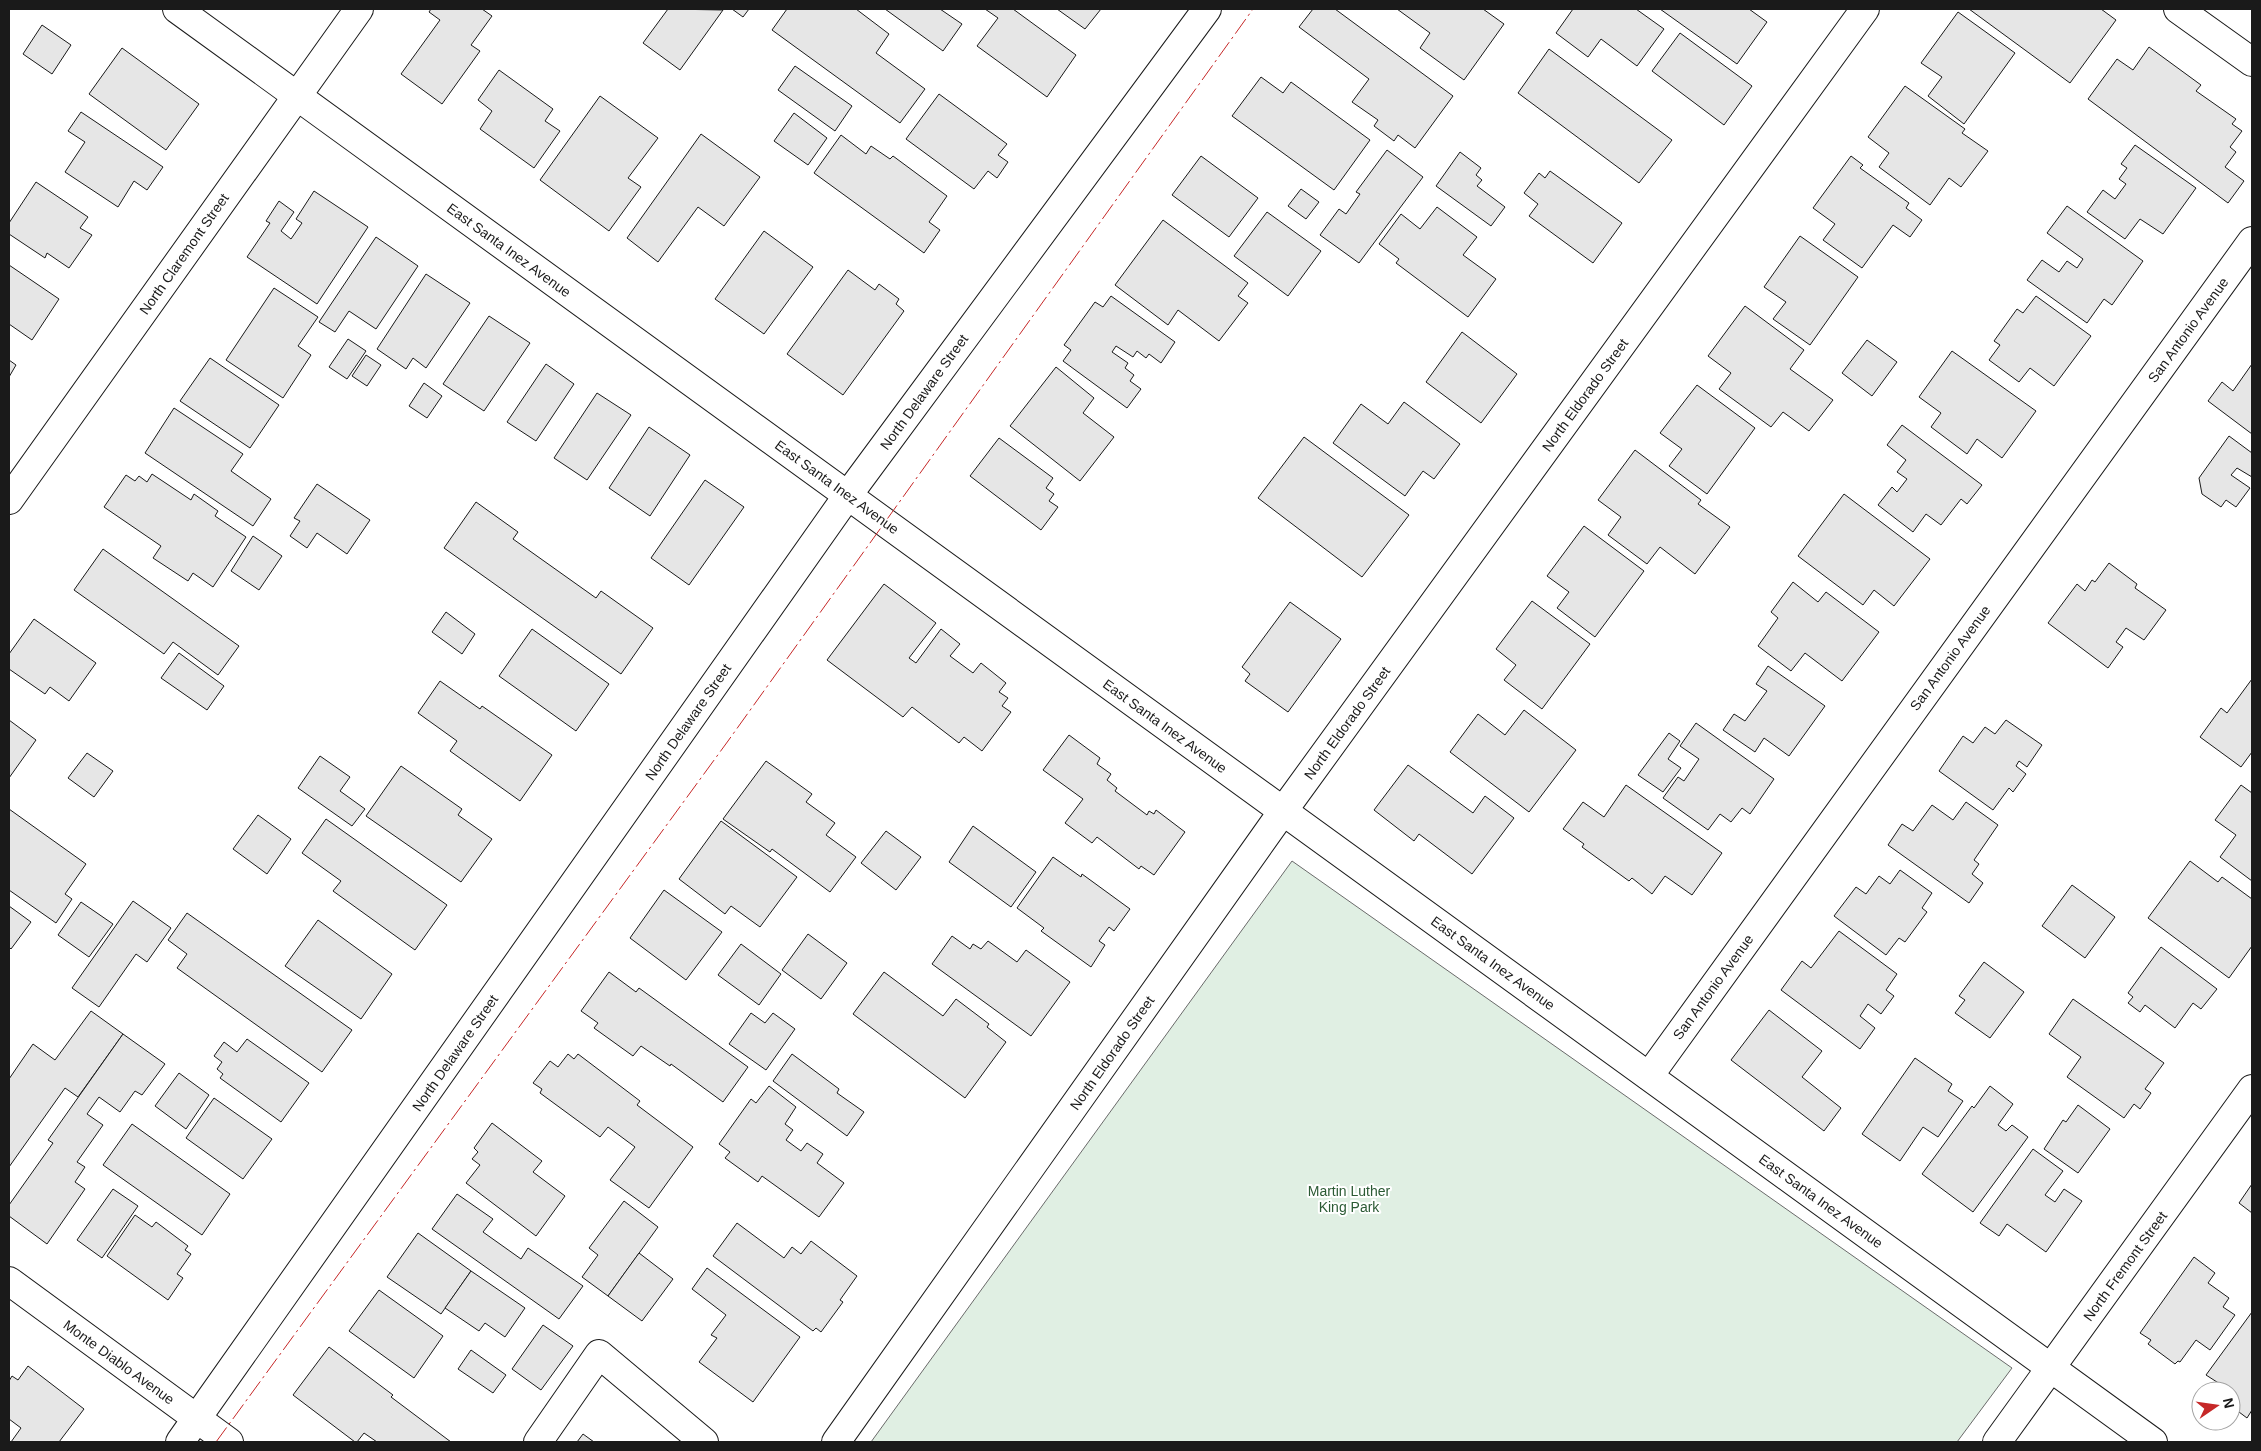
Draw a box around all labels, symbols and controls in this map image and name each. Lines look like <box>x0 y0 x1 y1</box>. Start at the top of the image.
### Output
street label: North Claremont Street <box>136 190 232 318</box>
street label: East Santa Inez Avenue <box>444 200 574 300</box>
street label: San Antonio Avenue <box>2145 274 2232 386</box>
street label: North Delaware Street <box>877 331 971 453</box>
street label: North Eldorado Street <box>1539 335 1631 454</box>
street label: East Santa Inez Avenue <box>772 437 902 537</box>
street label: San Antonio Avenue <box>1907 602 1994 714</box>
street label: North Delaware Street <box>642 661 734 783</box>
street label: North Eldorado Street <box>1301 663 1393 782</box>
street label: East Santa Inez Avenue <box>1100 676 1230 776</box>
street label: East Santa Inez Avenue <box>1428 913 1558 1013</box>
street label: San Antonio Avenue <box>1670 931 1757 1043</box>
street label: North Delaware Street <box>409 992 501 1114</box>
street label: North Eldorado Street <box>1067 993 1157 1113</box>
street label: East Santa Inez Avenue <box>1756 1151 1886 1251</box>
park label: Martin Luther King Park <box>1308 1183 1391 1215</box>
street label: North Fremont Street <box>2080 1208 2170 1324</box>
street label: Monte Diablo Avenue <box>61 1316 178 1408</box>
north arrow <box>2191 1381 2241 1431</box>
text: N <box>2220 1396 2238 1410</box>

